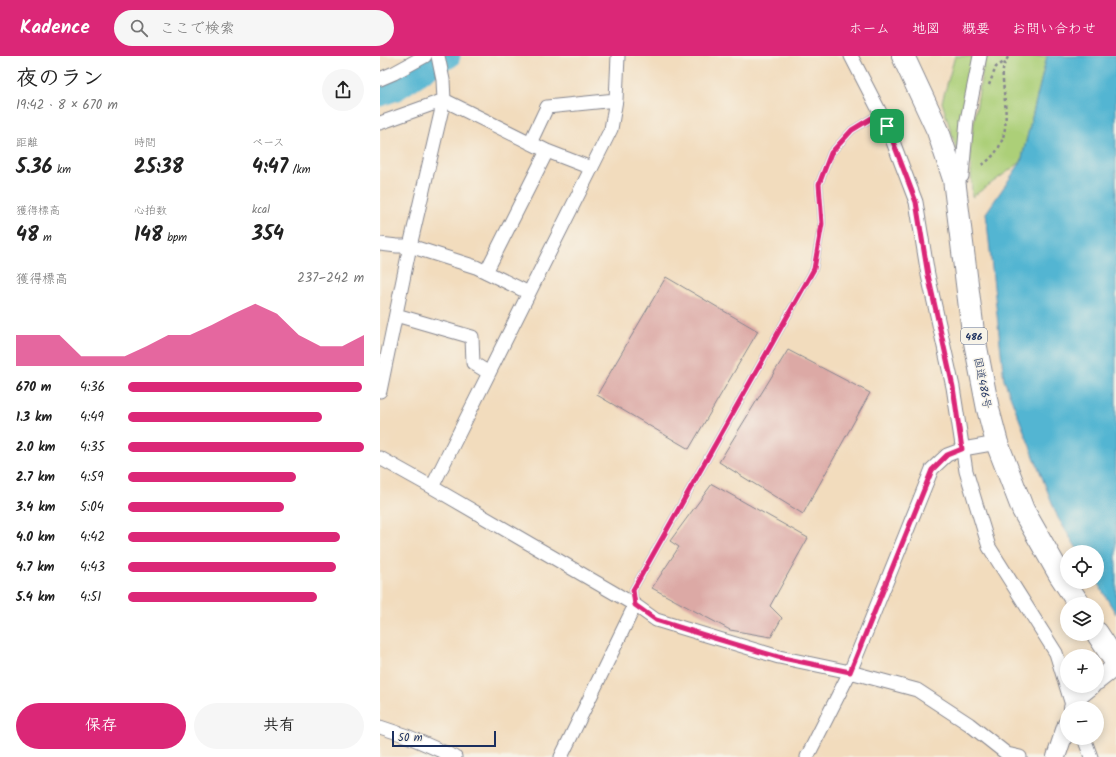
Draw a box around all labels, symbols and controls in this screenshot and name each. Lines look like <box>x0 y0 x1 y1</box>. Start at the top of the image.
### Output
search box <box>114 10 394 46</box>
text: Kadence <box>20 13 90 43</box>
icon: search <box>128 17 150 39</box>
text: ここで検索 <box>160 17 235 41</box>
text: ホーム <box>849 18 890 40</box>
text: 地図 <box>912 18 940 40</box>
text: 概要 <box>962 18 990 40</box>
text: お問い合わせ <box>1012 18 1096 40</box>
text: 夜のラン <box>16 62 104 97</box>
button: share <box>322 69 364 111</box>
text: 19:42 · 8 × 670 m <box>16 95 118 116</box>
pin <box>870 109 904 143</box>
icon: arrive <box>876 115 898 137</box>
text: 距離 <box>16 134 38 152</box>
text: 時間 <box>134 134 156 152</box>
text: ペース <box>252 134 284 152</box>
text: 5.36 <box>16 152 53 184</box>
text: 25:38 <box>134 152 183 184</box>
text: 4:47 <box>252 152 288 184</box>
text: km <box>53 161 71 179</box>
text: /km <box>288 161 310 179</box>
text: kcal <box>252 201 270 219</box>
text: 獲得標高 <box>16 202 60 220</box>
text: 心拍数 <box>134 202 167 220</box>
text: 354 <box>252 219 284 251</box>
text: 48 <box>16 220 39 252</box>
text: 148 <box>134 220 163 252</box>
text: m <box>39 229 52 247</box>
text: bpm <box>163 229 187 247</box>
text: 237–242 m <box>297 268 364 289</box>
text: 獲得標高 <box>16 269 68 290</box>
road number: 486 <box>961 328 987 344</box>
street label: 国道486号 <box>968 356 996 410</box>
text: 670 m <box>16 377 52 398</box>
text: 4:36 <box>80 377 105 398</box>
text: 1.3 km <box>16 407 52 428</box>
text: 4:49 <box>80 407 104 428</box>
text: 2.0 km <box>16 437 55 458</box>
text: 4:35 <box>80 437 105 458</box>
text: 2.7 km <box>16 467 55 488</box>
text: 4:59 <box>80 467 104 488</box>
text: 3.4 km <box>16 497 55 518</box>
text: 5:04 <box>80 497 104 518</box>
text: 4.0 km <box>16 527 55 548</box>
text: 4:42 <box>80 527 105 548</box>
map controls <box>1060 545 1104 745</box>
button: locate <box>1060 545 1104 589</box>
text: 4.7 km <box>16 557 54 578</box>
text: 4:43 <box>80 557 105 578</box>
text: 5.4 km <box>16 587 55 608</box>
text: 4:51 <box>80 587 101 608</box>
button: layers <box>1060 597 1104 641</box>
button: + <box>1060 649 1104 693</box>
button: − <box>1060 701 1104 745</box>
button: 保存 <box>16 703 186 749</box>
button: 共有 <box>194 703 364 749</box>
scale bar <box>392 729 496 748</box>
text: 50 m <box>398 729 423 747</box>

